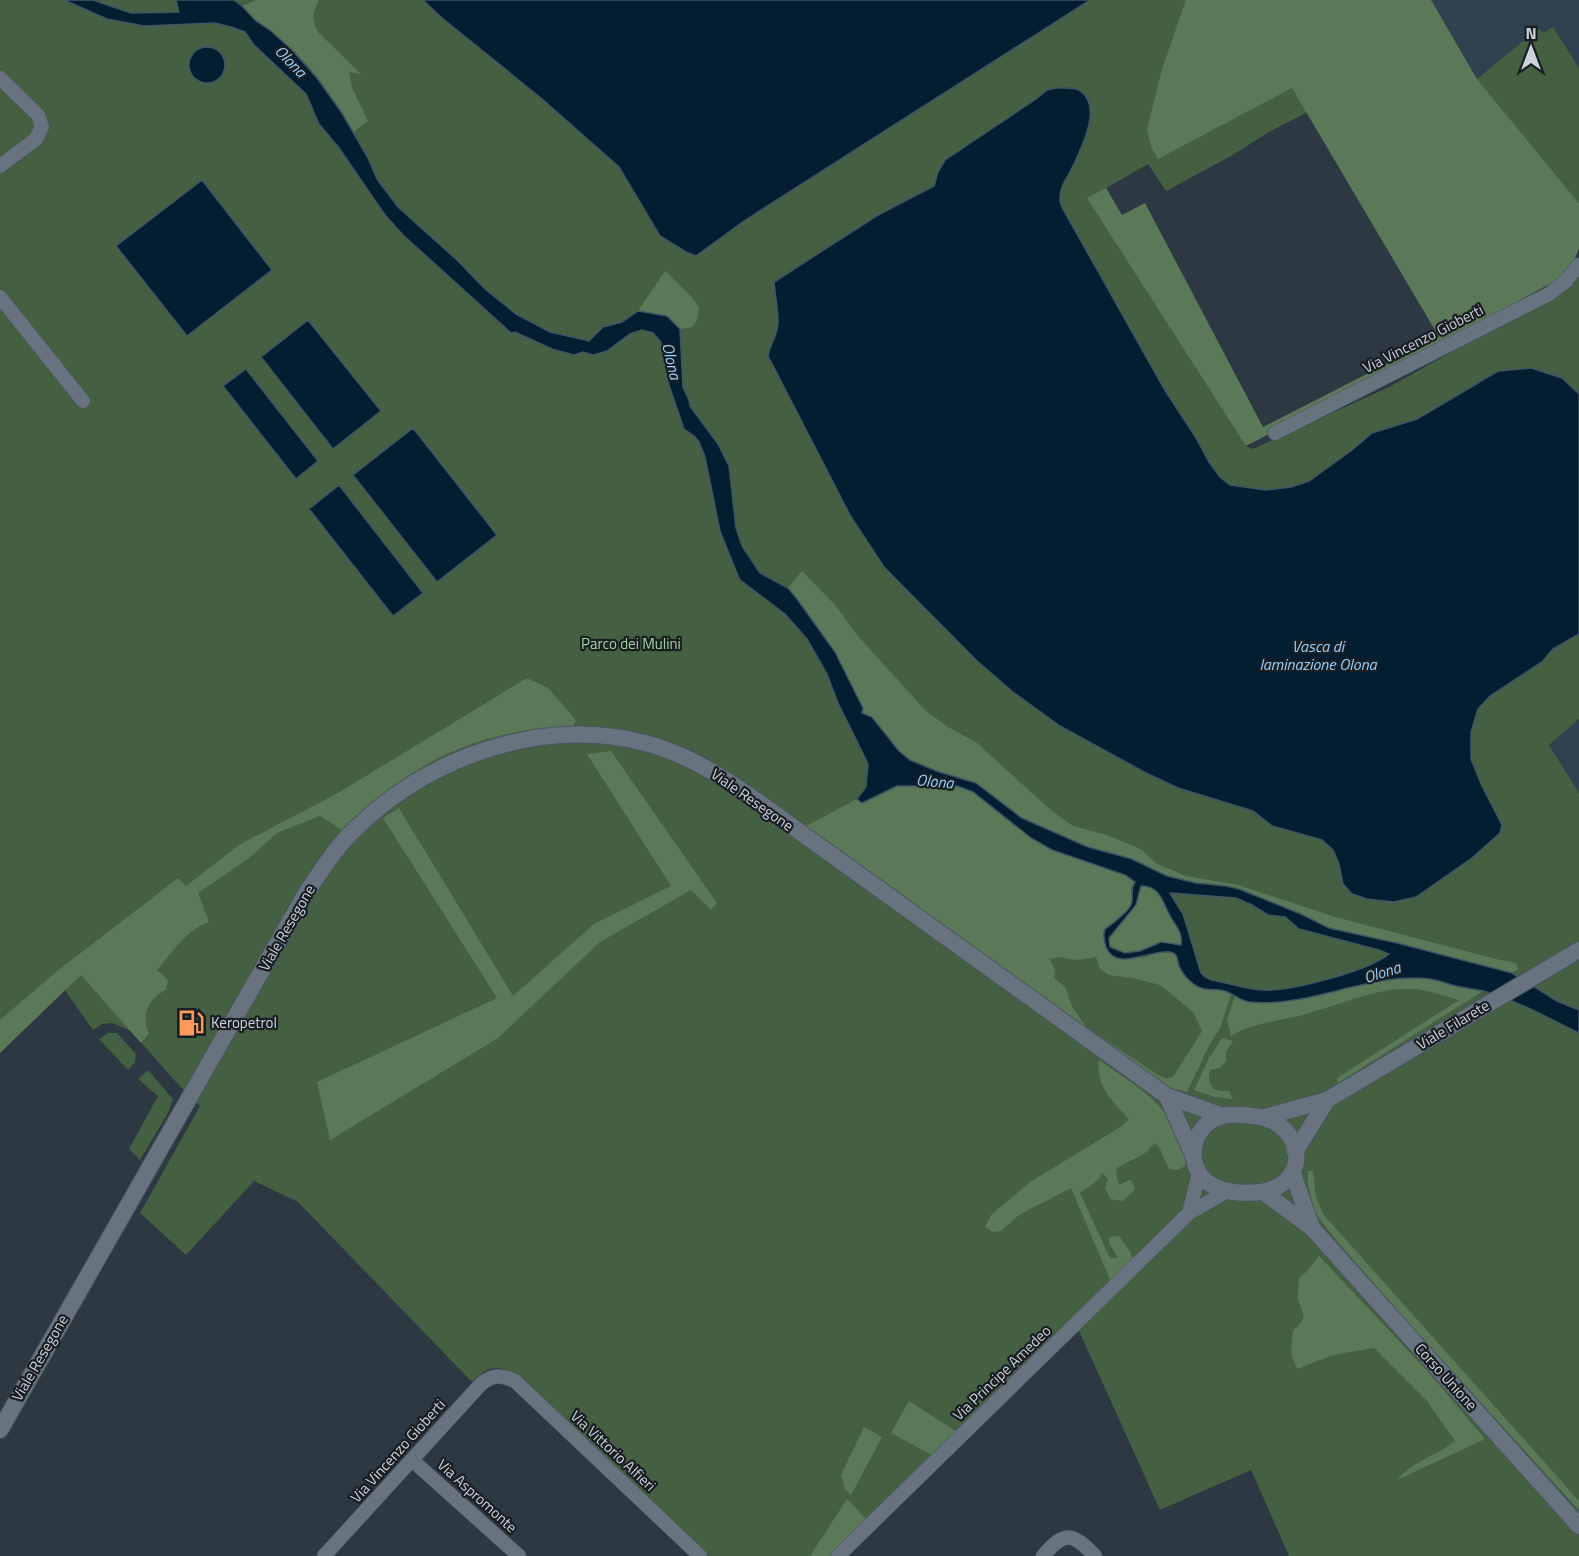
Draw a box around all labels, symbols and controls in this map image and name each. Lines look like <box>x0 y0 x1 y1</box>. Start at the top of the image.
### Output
north arrow <box>1501 18 1561 78</box>
text: N <box>1525 21 1537 45</box>
water label: Olona <box>269 39 313 83</box>
street label: Via Vincenzo Gioberti <box>1358 298 1487 379</box>
water label: Olona <box>656 340 688 383</box>
park label: Parco dei Mulini <box>581 632 681 655</box>
water label: Vasca di laminazione Olona <box>1259 634 1378 676</box>
street label: Viale Resegone <box>706 763 798 837</box>
water label: Olona <box>915 767 956 795</box>
street label: Viale Resegone <box>253 880 321 975</box>
water label: Olona <box>1361 955 1404 989</box>
street label: Viale Filarete <box>1412 994 1494 1055</box>
fuel station icon: Keropetrol <box>176 1008 206 1038</box>
place label: Keropetrol <box>211 1011 277 1034</box>
street label: Viale Resegone <box>6 1310 74 1405</box>
street label: Via Principe Amedeo <box>947 1319 1056 1426</box>
street label: Corso Unione <box>1410 1338 1483 1416</box>
street label: Via Vincenzo Gioberti <box>345 1394 451 1508</box>
street label: Via Vittorio Alfieri <box>565 1405 661 1496</box>
street label: Via Aspromonte <box>432 1453 523 1538</box>

